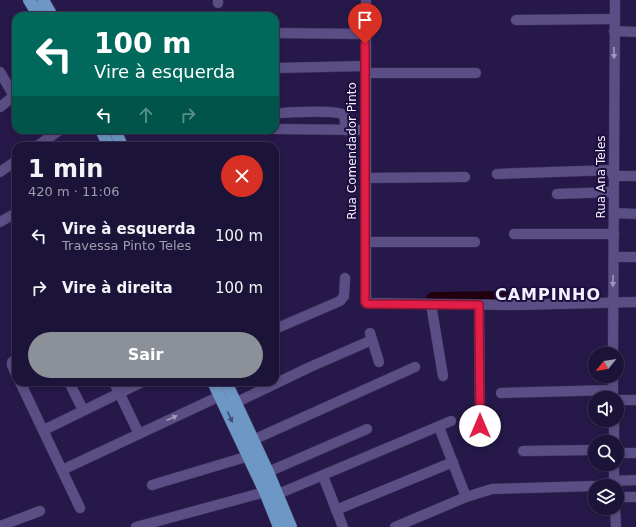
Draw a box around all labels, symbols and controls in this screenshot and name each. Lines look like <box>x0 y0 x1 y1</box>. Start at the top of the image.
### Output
pin <box>348 3 382 44</box>
icon: arrive <box>354 9 376 31</box>
text: 100 m <box>94 27 191 60</box>
icon: left <box>28 28 80 80</box>
one-way arrow <box>611 47 617 60</box>
text: Vire à esquerda <box>94 61 235 82</box>
street label: Rua Comendador Pinto <box>345 82 359 220</box>
icon: left <box>93 104 115 126</box>
icon: ahead <box>135 104 157 126</box>
icon: right <box>177 104 199 126</box>
street label: Rua Ana Teles <box>594 135 608 219</box>
text: 1 min <box>28 155 103 183</box>
button: close <box>221 155 263 197</box>
text: 420 m · 11:06 <box>28 184 119 199</box>
text: Vire à esquerda <box>62 220 196 238</box>
icon: left <box>28 225 50 247</box>
text: 100 m <box>215 227 263 245</box>
text: Travessa Pinto Teles <box>62 238 191 253</box>
one-way arrow <box>610 275 616 288</box>
icon: right <box>28 277 50 299</box>
text: Vire à direita <box>62 279 173 297</box>
text: 100 m <box>215 279 263 297</box>
district label: CAMPINHO <box>495 285 601 304</box>
button: Sair <box>28 332 263 378</box>
north arrow <box>588 347 624 383</box>
map controls <box>588 347 624 515</box>
button: sound <box>588 391 624 427</box>
position arrow <box>459 405 501 447</box>
one-way arrow <box>227 412 233 423</box>
one-way arrow <box>167 415 178 421</box>
button: search <box>588 435 624 471</box>
button: layers <box>588 479 624 515</box>

